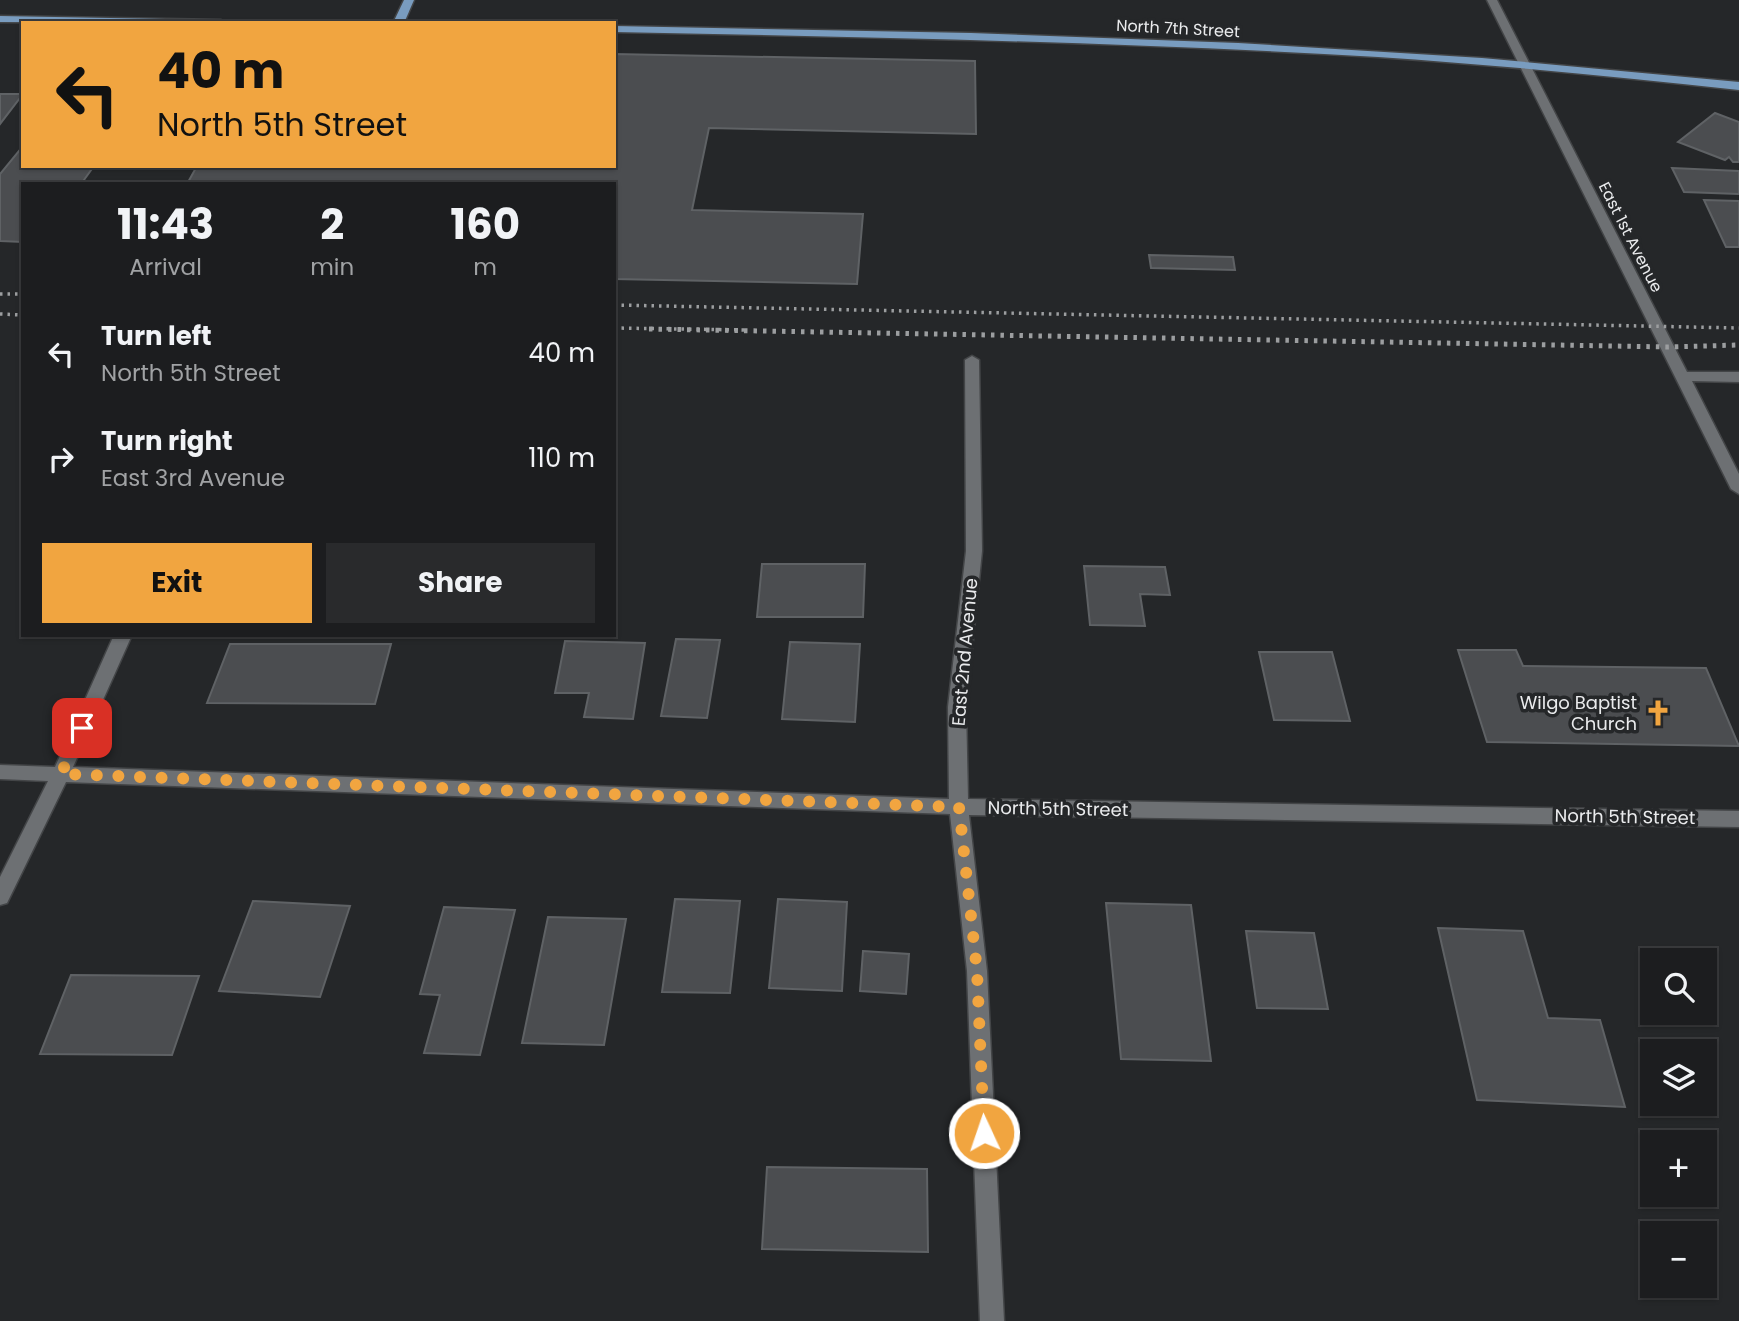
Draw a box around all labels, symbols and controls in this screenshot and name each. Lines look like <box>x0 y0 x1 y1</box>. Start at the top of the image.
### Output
street label: North 7th Street <box>1116 14 1241 43</box>
text: 40 m <box>157 37 284 105</box>
icon: left <box>42 49 133 140</box>
text: North 5th Street <box>157 102 407 147</box>
street label: East 1st Avenue <box>1593 178 1668 296</box>
text: 11:43 <box>117 195 214 254</box>
text: 2 <box>320 195 344 254</box>
text: 160 <box>450 195 520 254</box>
text: Arrival <box>129 251 202 283</box>
text: min <box>310 251 354 283</box>
text: m <box>473 251 497 283</box>
text: Turn left <box>101 318 212 354</box>
icon: left <box>42 335 80 373</box>
text: 40 m <box>529 335 595 371</box>
text: North 5th Street <box>101 357 281 389</box>
text: Turn right <box>101 423 233 459</box>
icon: right <box>42 440 80 478</box>
text: 110 m <box>528 440 595 476</box>
text: East 3rd Avenue <box>101 462 285 494</box>
button: Exit <box>42 543 312 623</box>
button: Share <box>326 543 595 623</box>
street label: East 2nd Avenue <box>946 577 983 727</box>
place label: Wilgo Baptist Church <box>1520 690 1637 736</box>
pin <box>52 698 112 758</box>
church icon: Wilgo Baptist Church <box>1643 698 1673 728</box>
icon: arrive <box>63 709 101 747</box>
street label: North 5th Street <box>987 795 1129 822</box>
street label: North 5th Street <box>1554 803 1696 830</box>
map controls <box>1640 948 1717 1298</box>
button: search <box>1640 948 1717 1025</box>
button: layers <box>1640 1039 1717 1116</box>
position arrow <box>947 1096 1021 1170</box>
button: + <box>1640 1130 1717 1207</box>
button: − <box>1640 1221 1717 1298</box>

